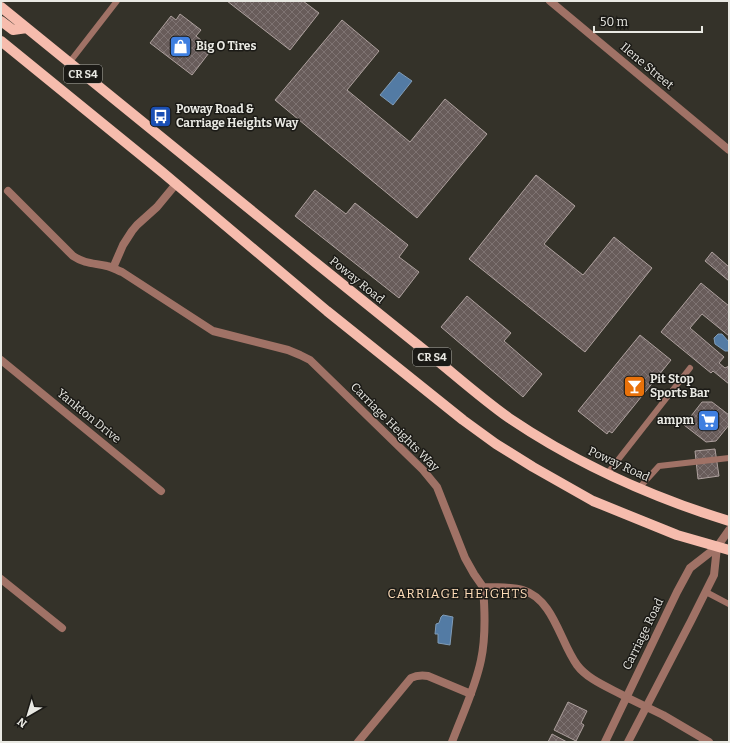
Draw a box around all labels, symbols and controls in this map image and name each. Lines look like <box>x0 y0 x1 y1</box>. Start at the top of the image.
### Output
scale bar <box>594 8 702 34</box>
text: 50 m <box>600 15 629 29</box>
shop icon: Big O Tires <box>168 33 194 59</box>
place label: Big O Tires <box>196 39 256 53</box>
street label: Ilene Street <box>618 40 677 93</box>
road number: CR S4 <box>64 65 102 83</box>
place label: Poway Road & Carriage Heights Way <box>176 102 299 130</box>
bus stop icon: Poway Road & Carriage Heights Way <box>147 103 173 129</box>
street label: Poway Road <box>327 254 387 306</box>
road number: CR S4 <box>413 348 451 366</box>
place label: Pit Stop Sports Bar <box>650 372 710 400</box>
bar icon: Pit Stop Sports Bar <box>622 373 648 399</box>
street label: Carriage Heights Way <box>348 380 443 475</box>
street label: Yankton Drive <box>54 386 124 446</box>
supermarket icon: ampm <box>696 407 722 433</box>
place label: ampm <box>657 413 695 427</box>
street label: Poway Road <box>586 444 652 484</box>
district label: CARRIAGE HEIGHTS <box>388 586 528 601</box>
street label: Carriage Road <box>620 596 666 672</box>
north arrow <box>8 695 48 735</box>
text: N <box>14 714 30 730</box>

